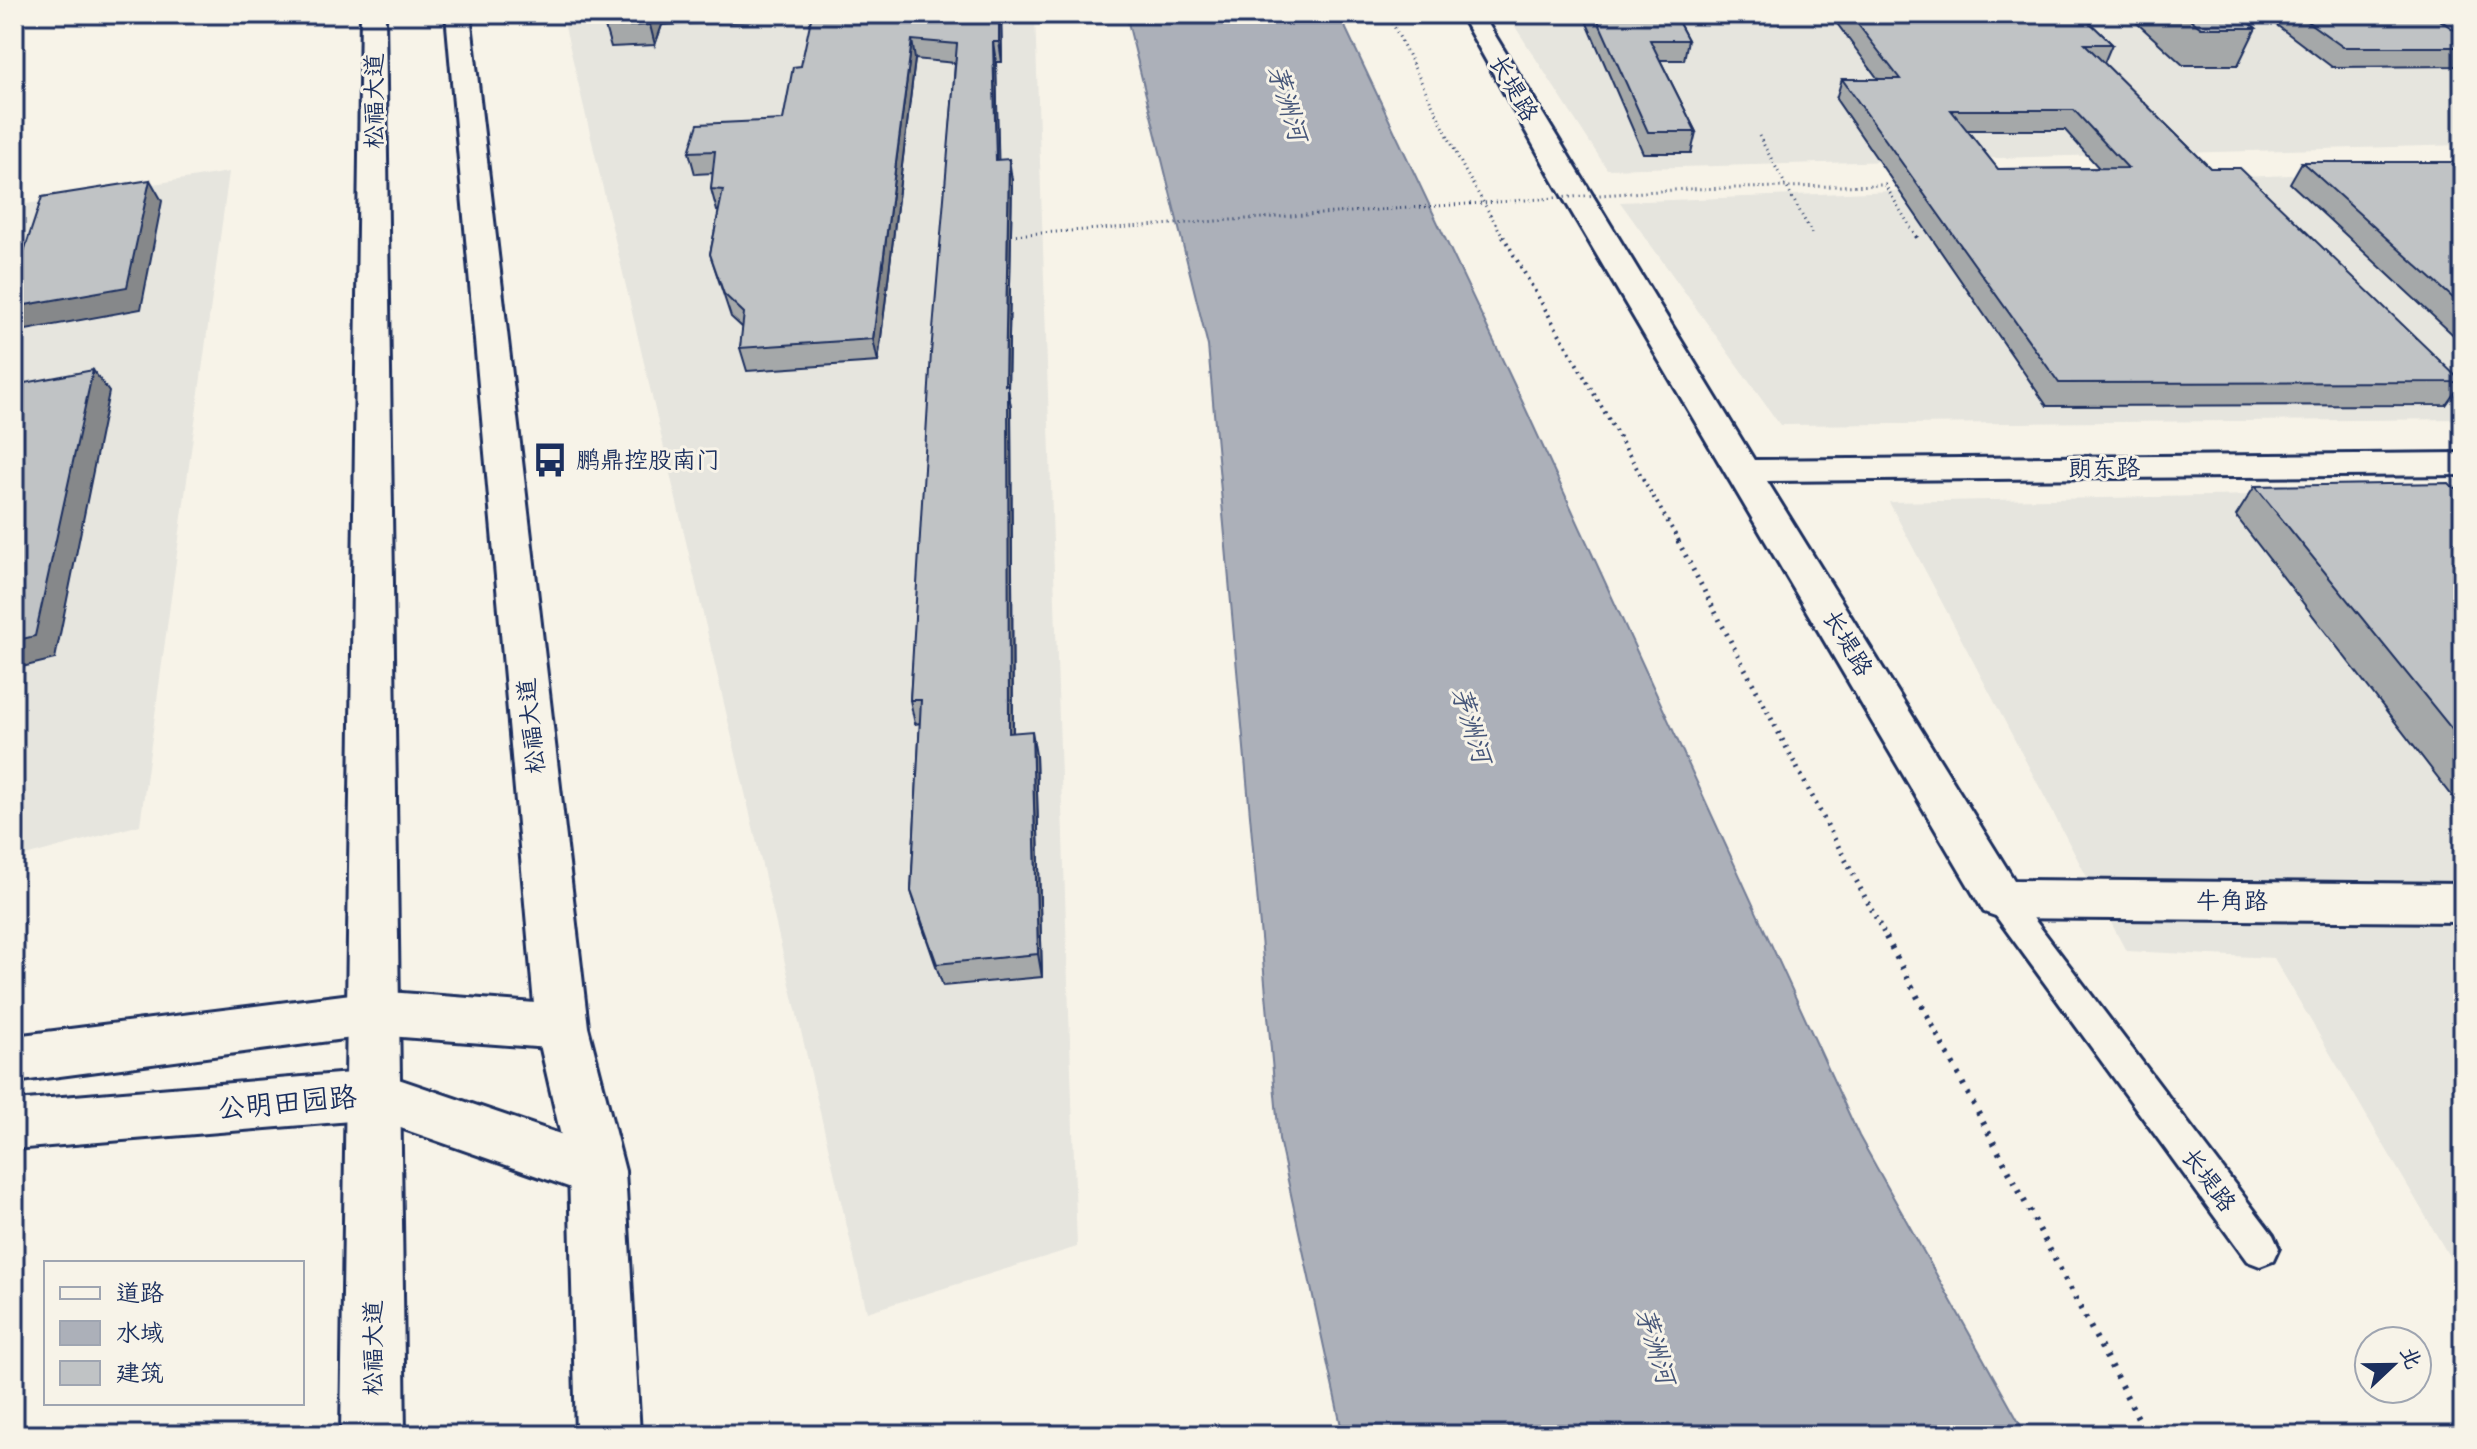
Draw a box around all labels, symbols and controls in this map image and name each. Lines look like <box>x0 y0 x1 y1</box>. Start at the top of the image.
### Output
street label: 长堤路 <box>1482 49 1546 127</box>
street label: 松福大道 <box>358 53 390 149</box>
water label: 茅洲河 <box>1260 60 1318 149</box>
bus stop icon: 鹏鼎控股南门 <box>531 441 569 479</box>
place label: 鹏鼎控股南门 <box>576 444 720 476</box>
street label: 朗东路 <box>2068 451 2140 485</box>
street label: 长堤路 <box>1816 604 1880 682</box>
street label: 松福大道 <box>510 677 552 775</box>
water label: 茅洲河 <box>1444 682 1502 771</box>
street label: 牛角路 <box>2196 885 2268 917</box>
street label: 公明田园路 <box>216 1077 358 1127</box>
street label: 长堤路 <box>2175 1142 2243 1218</box>
legend <box>44 1261 304 1405</box>
text: 道路 <box>116 1277 164 1309</box>
street label: 松福大道 <box>357 1300 389 1396</box>
water label: 茅洲河 <box>1628 1303 1686 1392</box>
text: 水域 <box>116 1317 164 1349</box>
north arrow <box>2353 1325 2433 1405</box>
text: 北 <box>2394 1342 2429 1373</box>
text: 建筑 <box>116 1357 164 1389</box>

